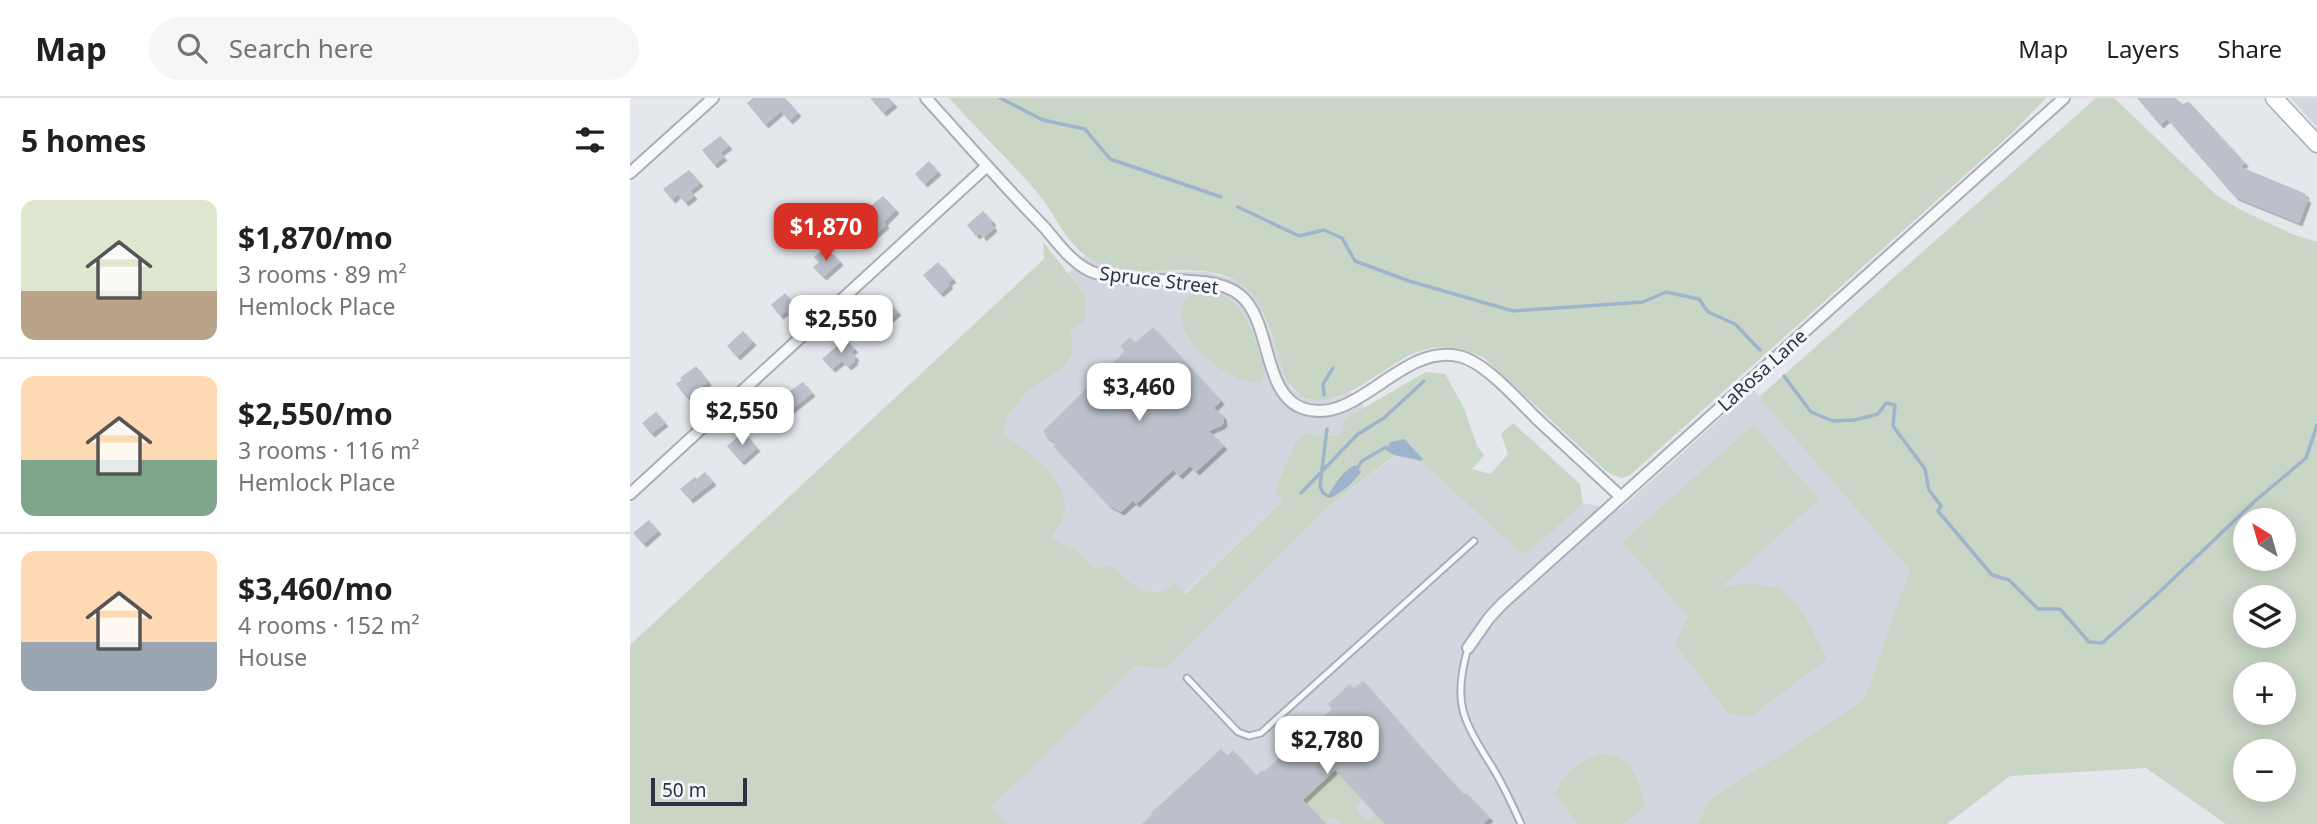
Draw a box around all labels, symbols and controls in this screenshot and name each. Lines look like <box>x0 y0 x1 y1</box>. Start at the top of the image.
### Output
search box <box>149 17 639 80</box>
text: Map <box>35 26 107 71</box>
icon: search <box>173 29 211 67</box>
text: Search here <box>229 30 373 66</box>
text: Map <box>2018 32 2068 65</box>
text: Layers <box>2106 32 2180 65</box>
text: Share <box>2218 32 2282 65</box>
text: 5 homes <box>21 120 146 161</box>
icon: filters <box>571 121 609 159</box>
pin: $1,870 <box>769 204 883 263</box>
text: $1,870 <box>790 210 862 242</box>
text: $1,870/mo <box>238 217 393 258</box>
icon: home <box>77 228 161 312</box>
text: 3 rooms · 89 m² <box>238 258 407 290</box>
street label: Spruce Street <box>1098 260 1220 300</box>
text: Hemlock Place <box>238 290 395 322</box>
pin: $2,550 <box>784 296 898 355</box>
text: $2,550 <box>805 302 877 334</box>
street label: LaRosa Lane <box>1712 323 1812 417</box>
pin: $3,460 <box>1082 364 1196 423</box>
text: $3,460 <box>1103 370 1175 402</box>
pin: $2,550 <box>685 388 799 447</box>
text: $2,550/mo <box>238 393 393 434</box>
text: $2,550 <box>706 394 778 426</box>
icon: home <box>77 404 161 488</box>
text: 3 rooms · 116 m² <box>238 434 420 466</box>
text: Hemlock Place <box>238 466 395 498</box>
north arrow <box>2233 508 2296 570</box>
map controls <box>2233 508 2296 802</box>
text: $3,460/mo <box>238 568 393 609</box>
icon: home <box>77 579 161 663</box>
button: layers <box>2233 585 2296 648</box>
text: 4 rooms · 152 m² <box>238 609 420 641</box>
text: House <box>238 641 307 673</box>
button: + <box>2233 662 2296 725</box>
pin: $2,780 <box>1270 716 1384 776</box>
text: $2,780 <box>1291 723 1363 755</box>
button: − <box>2233 739 2296 802</box>
scale bar <box>651 775 747 807</box>
text: 50 m <box>662 777 706 803</box>

